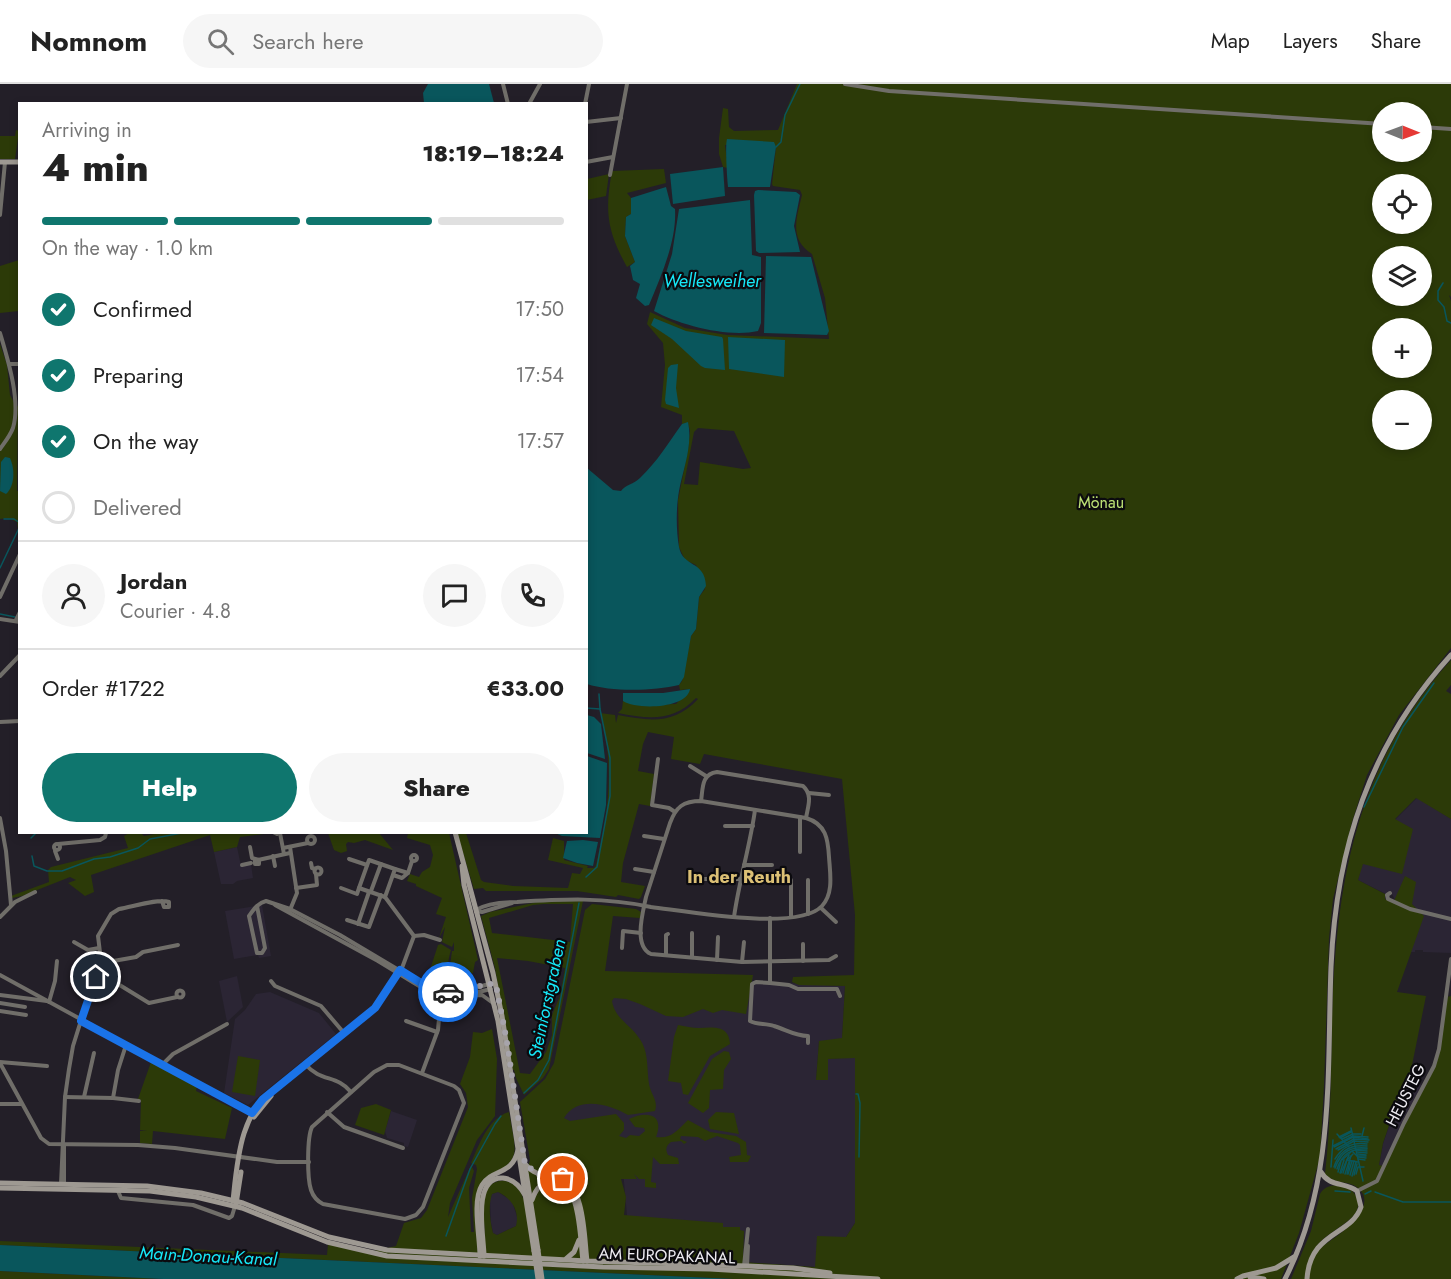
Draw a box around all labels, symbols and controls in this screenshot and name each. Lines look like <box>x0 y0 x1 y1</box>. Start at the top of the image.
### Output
search box <box>183 14 603 68</box>
text: Nomnom <box>30 21 147 62</box>
icon: search <box>204 25 237 58</box>
text: Search here <box>252 25 364 57</box>
text: Map <box>1211 26 1250 56</box>
text: Layers <box>1283 26 1338 56</box>
text: Share <box>1371 26 1421 56</box>
north arrow <box>1372 102 1432 162</box>
map controls <box>1372 102 1432 450</box>
text: Arriving in <box>42 116 132 145</box>
text: 18:19–18:24 <box>422 137 564 169</box>
text: 4 min <box>42 139 149 196</box>
button: locate <box>1372 174 1432 234</box>
text: On the way · 1.0 km <box>42 234 213 263</box>
button: layers <box>1372 246 1432 306</box>
water label: Wellesweiher <box>663 268 762 294</box>
icon: check <box>42 293 75 326</box>
text: Confirmed <box>93 293 192 325</box>
text: 17:50 <box>515 295 564 324</box>
button: + <box>1372 318 1432 378</box>
icon: check <box>42 359 75 392</box>
text: Preparing <box>93 359 184 391</box>
text: 17:54 <box>516 361 564 390</box>
button: − <box>1372 390 1432 450</box>
icon: check <box>42 425 75 458</box>
text: On the way <box>93 425 198 457</box>
text: 17:57 <box>517 427 564 456</box>
text: Delivered <box>93 491 182 523</box>
park label: Mönau <box>1078 491 1124 514</box>
button: person <box>42 564 105 627</box>
button: chat <box>423 564 486 627</box>
button: phone <box>501 564 564 627</box>
text: Jordan <box>120 565 187 597</box>
text: Courier · 4.8 <box>120 597 231 626</box>
text: Order #1722 <box>42 672 165 704</box>
text: €33.00 <box>486 672 564 704</box>
button: Help <box>42 753 297 822</box>
button: Share <box>309 753 564 822</box>
district label: In der Reuth <box>687 864 791 890</box>
water label: Steinforstgraben <box>522 937 572 1061</box>
pin <box>70 951 121 1002</box>
icon: home <box>79 960 112 993</box>
courier <box>418 962 478 1022</box>
icon: car <box>432 976 465 1009</box>
street label: HEUSTEG <box>1380 1060 1431 1131</box>
pin <box>537 1153 588 1204</box>
icon: bag <box>546 1162 579 1195</box>
water label: Main-Donau-Kanal <box>139 1239 278 1273</box>
street label: AM EUROPAKANAL <box>598 1242 736 1269</box>

